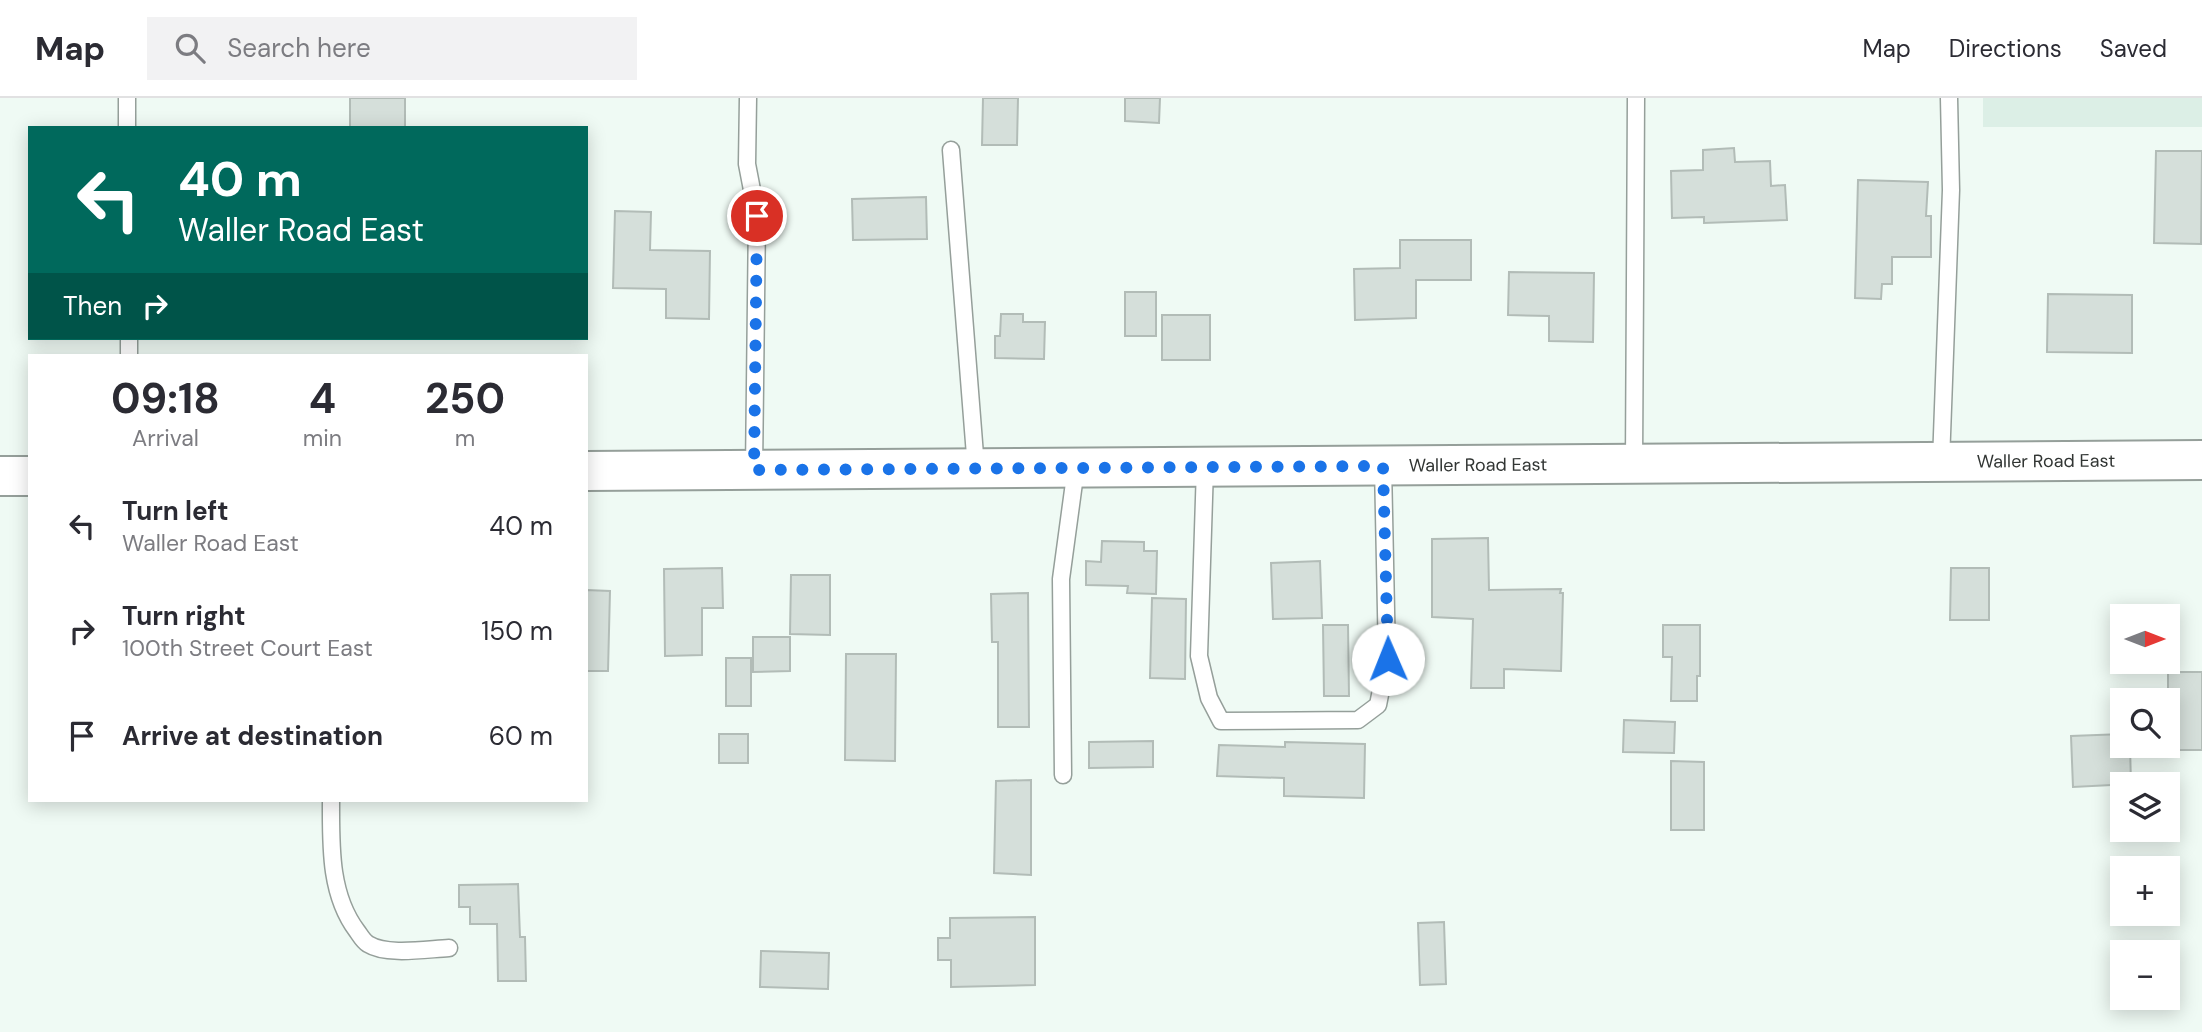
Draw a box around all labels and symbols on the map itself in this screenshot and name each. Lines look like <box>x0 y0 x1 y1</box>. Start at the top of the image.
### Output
pin <box>727 186 787 246</box>
street label: Waller Road East <box>1977 449 2115 474</box>
street label: Waller Road East <box>1409 452 1547 477</box>
north arrow <box>2110 604 2180 674</box>
position arrow <box>1351 622 1425 696</box>

